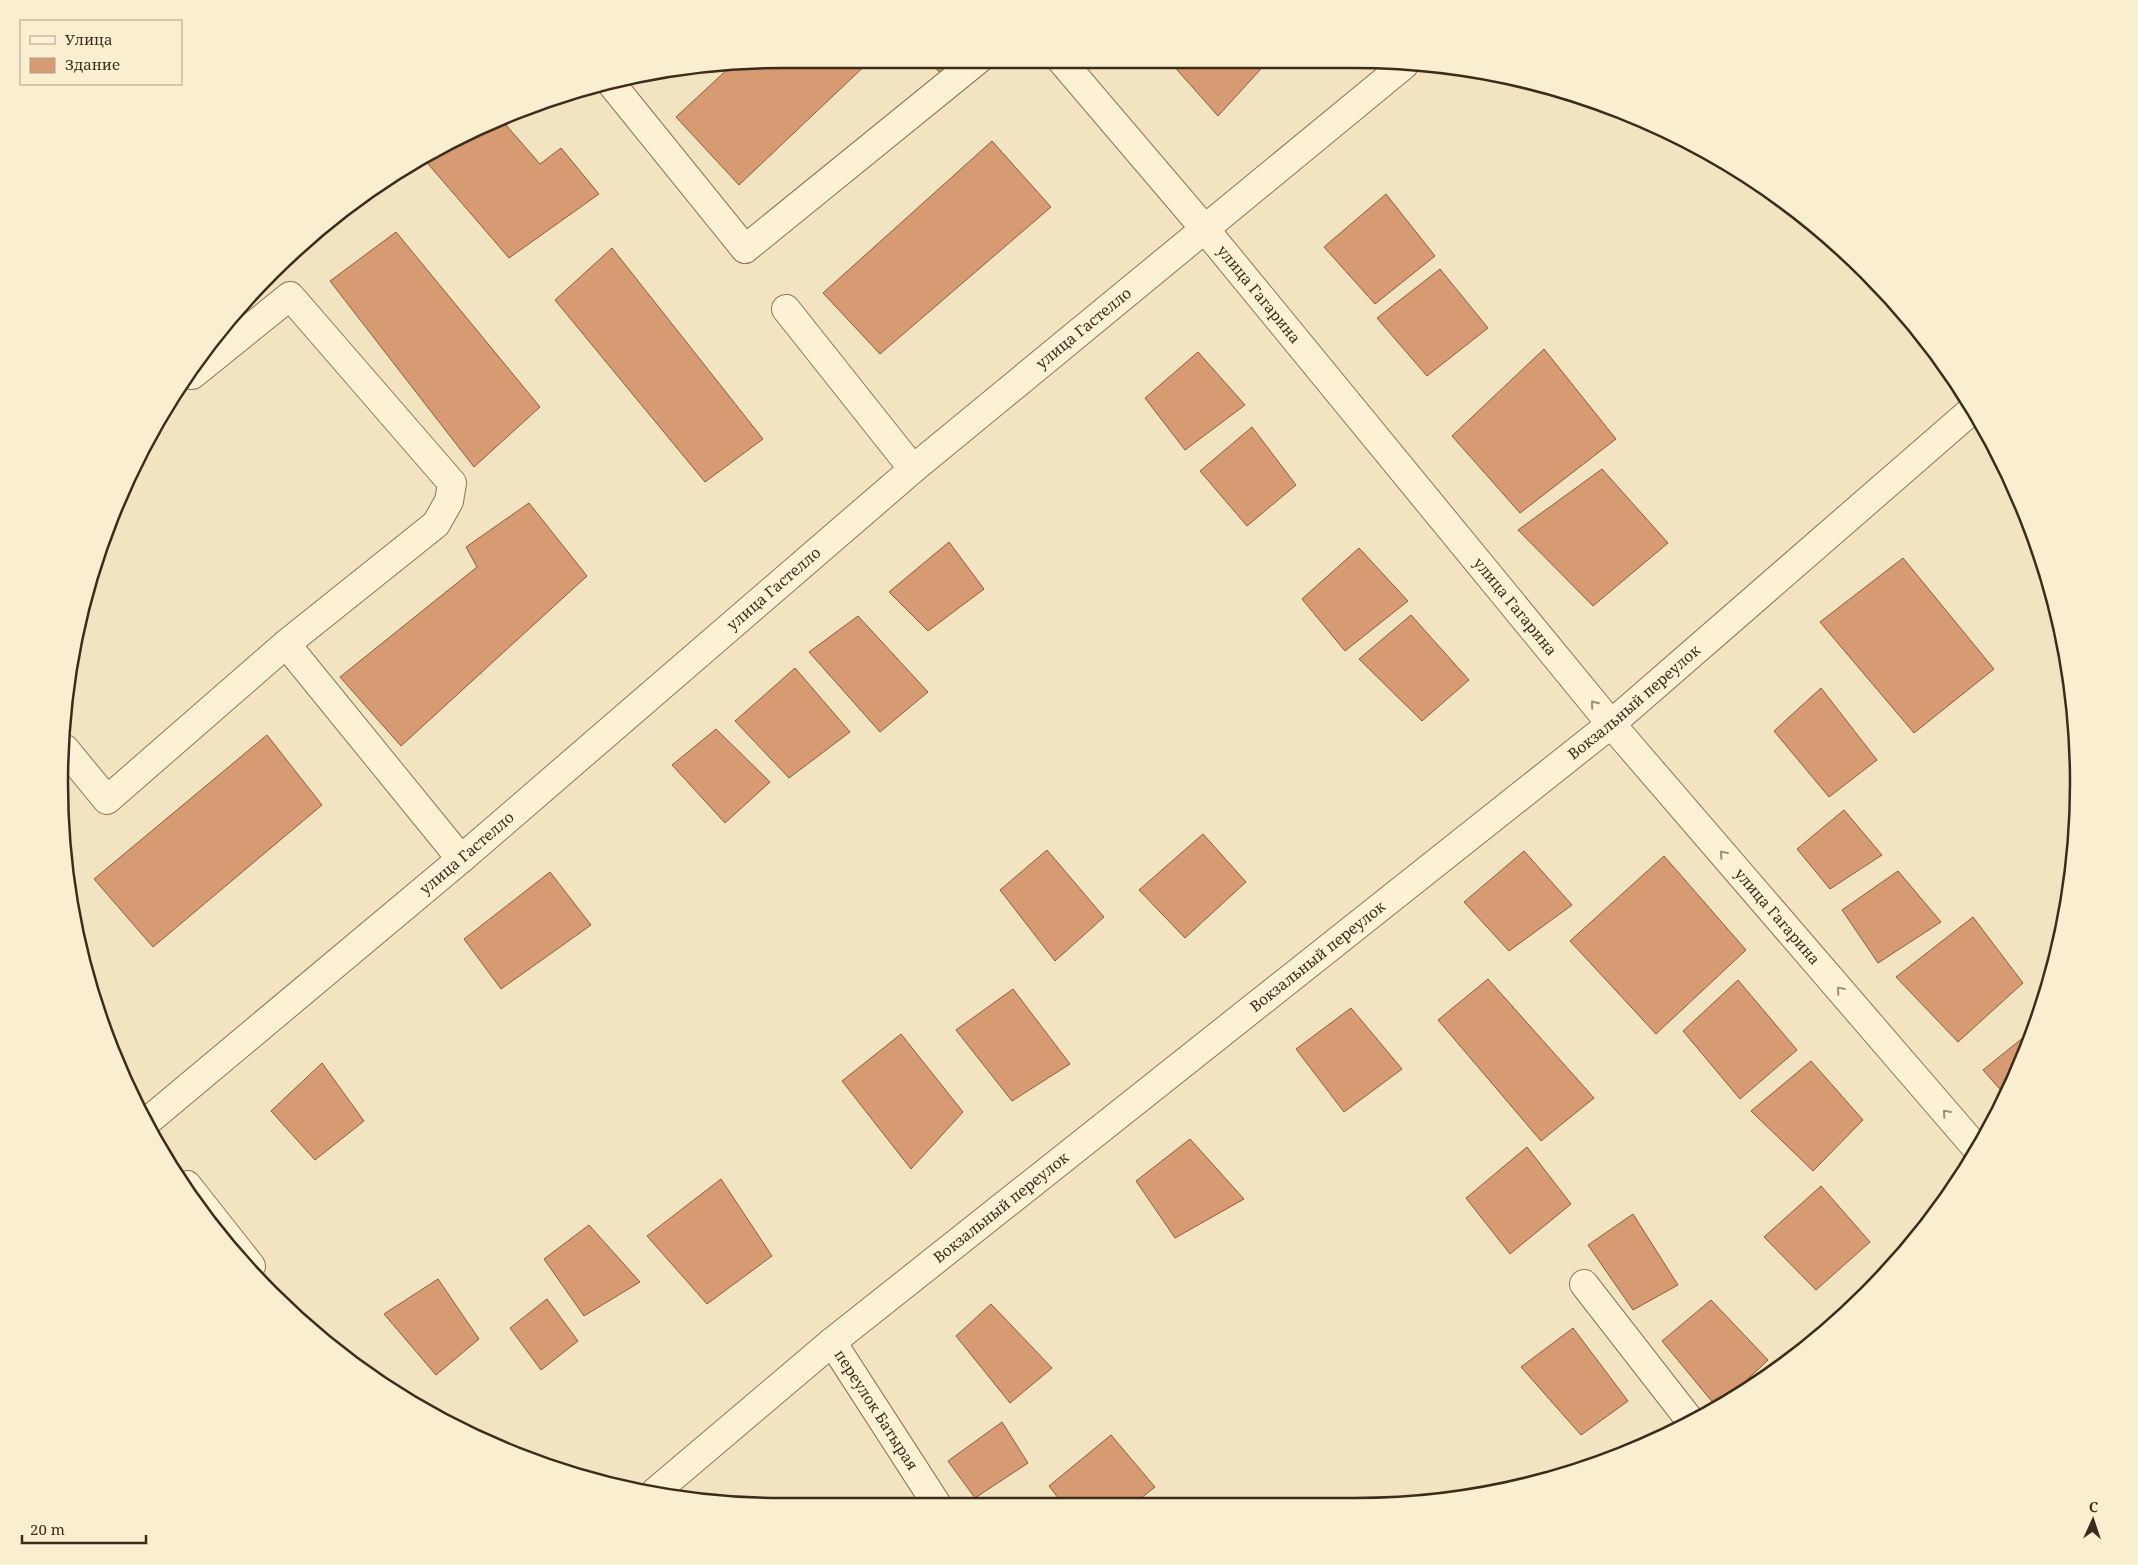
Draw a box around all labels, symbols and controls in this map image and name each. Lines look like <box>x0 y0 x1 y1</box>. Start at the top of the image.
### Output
legend <box>20 20 182 85</box>
text: Улица <box>65 29 113 49</box>
text: Здание <box>65 54 120 74</box>
street label: улица Гагарина <box>1213 241 1306 347</box>
street label: улица Гастелло <box>1031 283 1135 373</box>
street label: улица Гастелло <box>722 542 824 634</box>
street label: улица Гагарина <box>1469 553 1562 659</box>
street label: Вокзальный переулок <box>1563 640 1704 763</box>
one-way arrow <box>1591 700 1600 709</box>
street label: улица Гастелло <box>415 807 518 898</box>
one-way arrow <box>1720 850 1729 859</box>
street label: улица Гагарина <box>1731 864 1825 969</box>
street label: Вокзальный переулок <box>1245 896 1389 1016</box>
one-way arrow <box>1838 987 1846 996</box>
one-way arrow <box>1944 1110 1952 1119</box>
street label: Вокзальный переулок <box>929 1147 1073 1267</box>
street label: переулок Батырая <box>830 1345 923 1474</box>
north arrow <box>2068 1495 2118 1545</box>
text: С <box>2089 1497 2099 1516</box>
scale bar <box>22 1512 146 1544</box>
text: 20 m <box>30 1519 65 1539</box>

